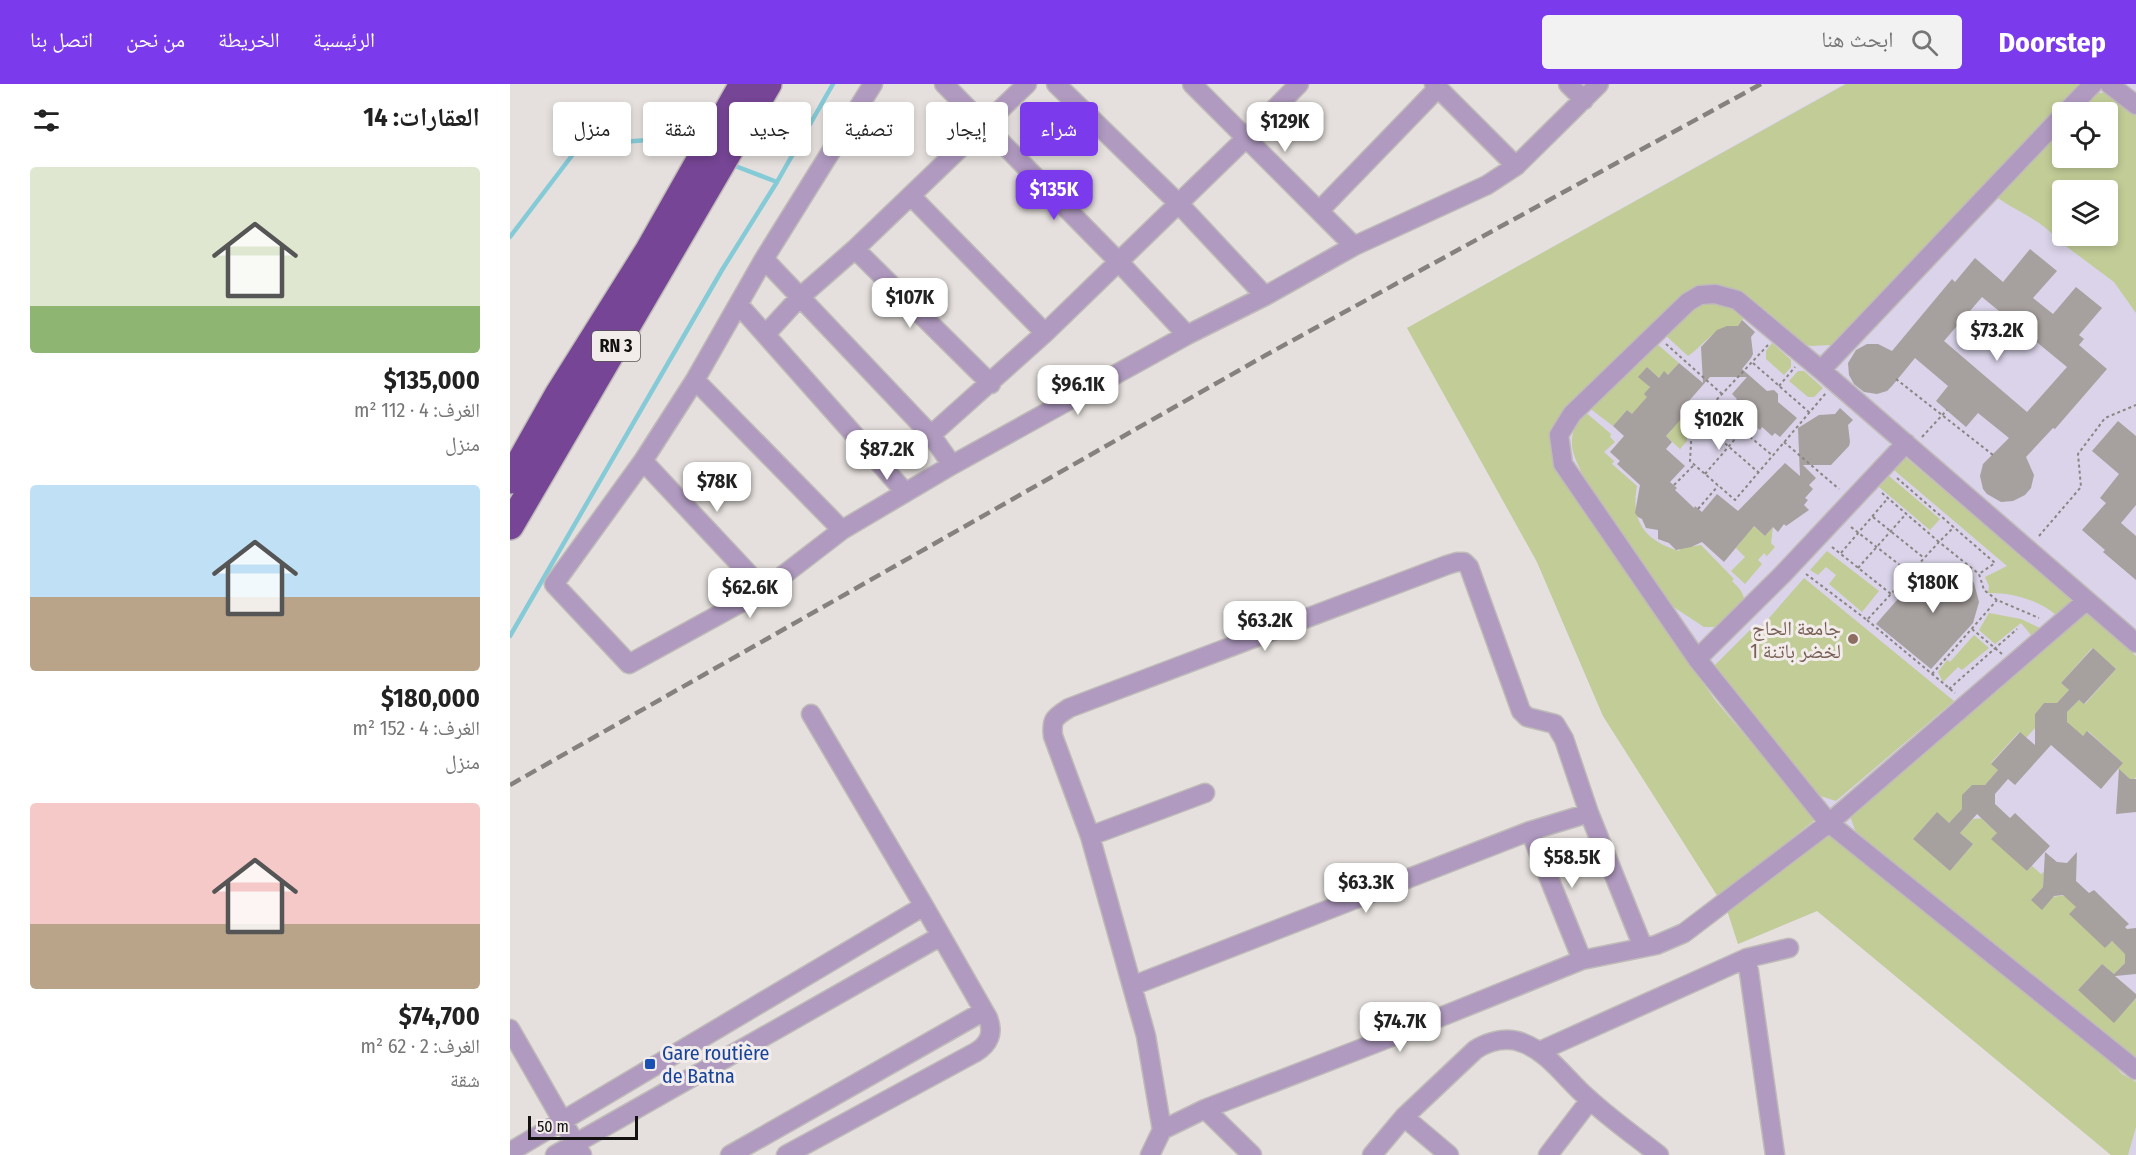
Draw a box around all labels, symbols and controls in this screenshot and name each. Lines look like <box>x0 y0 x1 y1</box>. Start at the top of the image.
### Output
search box <box>1542 15 1962 69</box>
text: ابحث هنا <box>1821 26 1893 53</box>
icon: search <box>1908 26 1941 59</box>
text: Doorstep <box>1998 26 2106 59</box>
text: اتصل بنا <box>30 27 93 53</box>
text: من نحن <box>126 27 185 53</box>
text: الخريطة <box>218 27 280 53</box>
text: الرئيسية <box>313 27 375 53</box>
text: العقارات: 14 <box>363 102 480 133</box>
chip: منزل <box>553 102 631 156</box>
chip: شقة <box>643 102 717 156</box>
chip: جديد <box>729 102 811 156</box>
chip: تصفية <box>823 102 914 156</box>
chip: إيجار <box>926 102 1008 156</box>
chip: شراء <box>1020 102 1098 156</box>
pin: $129K <box>1243 102 1327 153</box>
map controls <box>2052 102 2118 246</box>
button: locate <box>2052 102 2118 168</box>
icon: filters <box>30 104 63 137</box>
text: $129K <box>1261 109 1309 133</box>
pin: $135K <box>1012 170 1096 221</box>
text: $135K <box>1030 177 1078 201</box>
button: layers <box>2052 180 2118 246</box>
icon: home <box>201 206 309 314</box>
pin: $107K <box>868 278 952 329</box>
text: $107K <box>886 285 934 309</box>
pin: $73.2K <box>1948 311 2046 362</box>
text: $73.2K <box>1970 318 2024 342</box>
road number: RN 3 <box>592 331 640 361</box>
text: $135,000 <box>384 365 480 396</box>
pin: $96.1K <box>1029 365 1127 416</box>
text: $96.1K <box>1051 372 1105 396</box>
text: الغرف: 4 · 112 m² <box>354 398 480 422</box>
pin: $102K <box>1677 400 1761 451</box>
text: $102K <box>1694 407 1744 431</box>
pin: $87.2K <box>838 430 936 481</box>
text: منزل <box>445 432 480 456</box>
text: $87.2K <box>860 437 914 461</box>
pin: $78K <box>681 462 753 513</box>
text: $78K <box>697 469 737 493</box>
icon: home <box>201 524 309 632</box>
pin: $180K <box>1891 563 1975 614</box>
pin: $62.6K <box>701 568 799 619</box>
text: $180K <box>1908 570 1958 594</box>
text: $62.6K <box>722 575 778 599</box>
pin: $63.2K <box>1216 601 1314 652</box>
text: $63.2K <box>1237 608 1293 632</box>
place label: جامعة الحاج لخضر باتنة 1 <box>1750 616 1841 663</box>
marker: جامعة الحاج لخضر باتنة 1 <box>1846 632 1860 646</box>
text: $180,000 <box>381 683 480 714</box>
text: الغرف: 4 · 152 m² <box>353 716 480 740</box>
text: منزل <box>445 750 480 774</box>
pin: $58.5K <box>1523 838 1621 889</box>
icon: home <box>201 842 309 950</box>
text: $58.5K <box>1544 845 1600 869</box>
pin: $63.3K <box>1317 863 1415 914</box>
text: $63.3K <box>1338 870 1394 894</box>
text: $74,700 <box>399 1001 480 1032</box>
pin: $74.7K <box>1351 1002 1449 1053</box>
text: $74.7K <box>1374 1009 1426 1033</box>
text: الغرف: 2 · 62 m² <box>360 1034 480 1058</box>
place label: Gare routière de Batna <box>662 1041 769 1088</box>
marker: Gare routière de Batna <box>643 1057 657 1071</box>
text: شقة <box>450 1068 480 1092</box>
scale bar <box>528 1113 638 1140</box>
text: 50 m <box>537 1117 569 1136</box>

